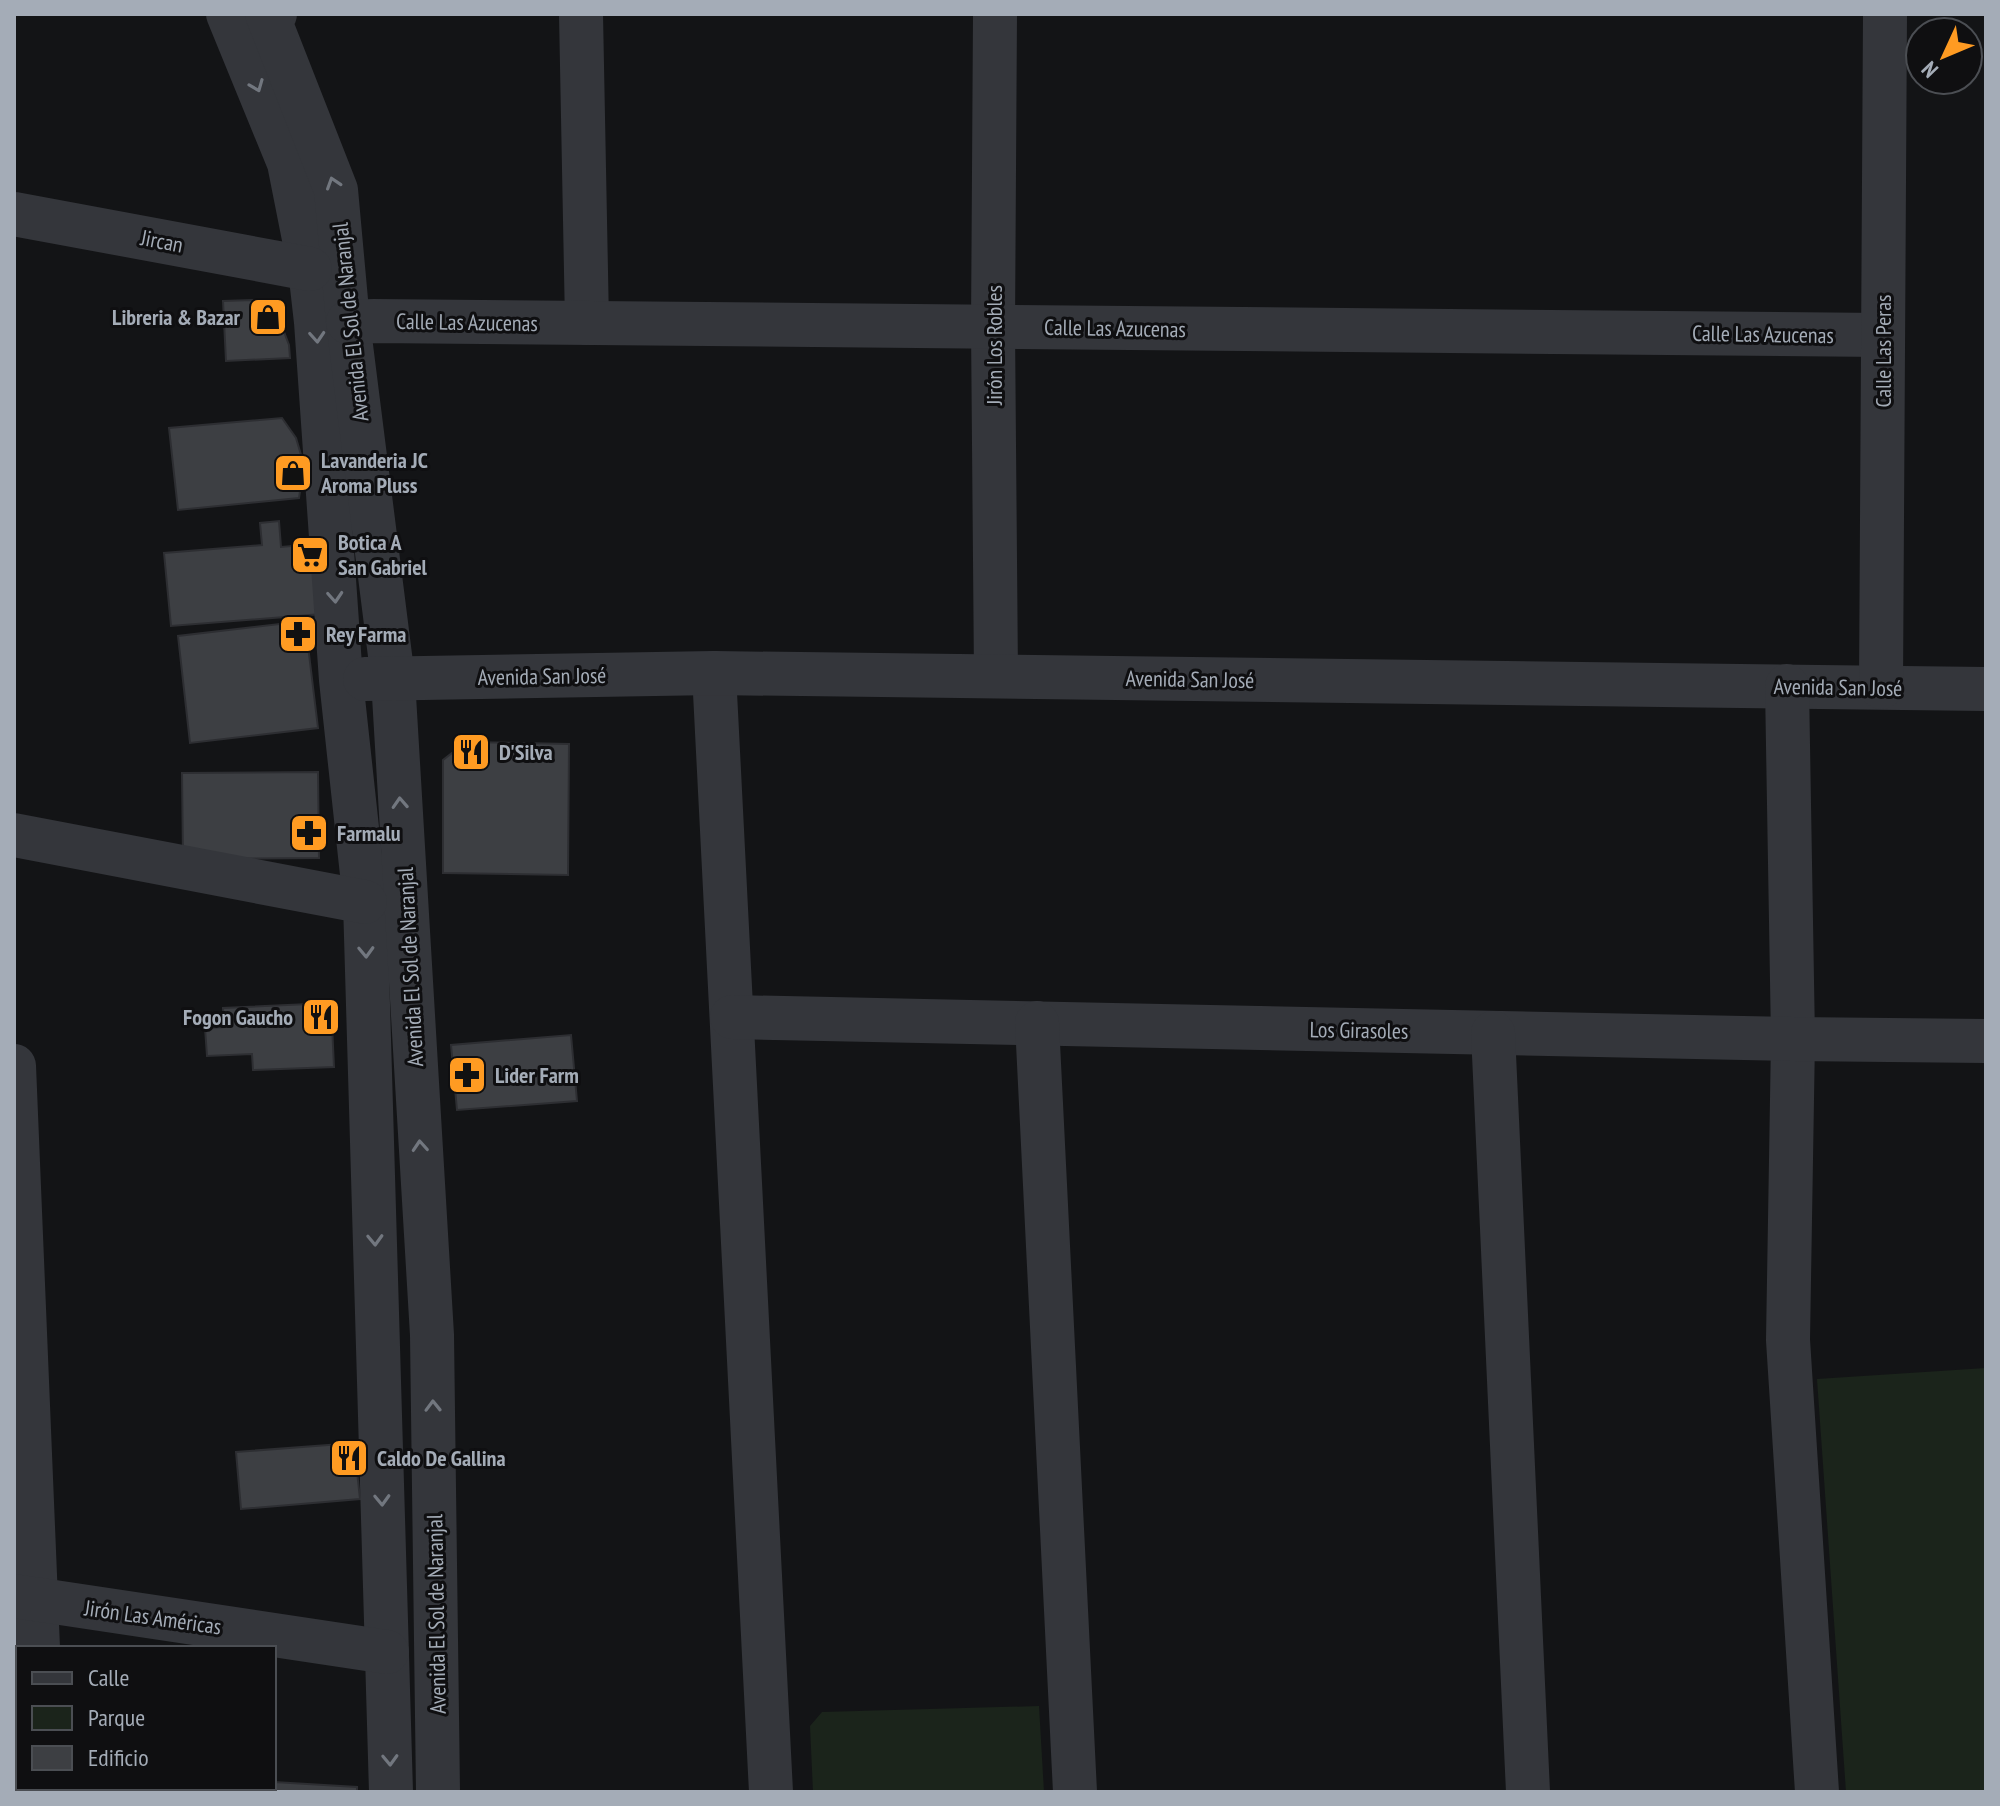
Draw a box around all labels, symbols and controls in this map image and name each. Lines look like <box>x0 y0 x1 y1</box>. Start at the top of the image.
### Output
north arrow <box>1904 16 1984 96</box>
text: N <box>1915 56 1944 84</box>
one-way arrow <box>248 78 264 92</box>
one-way arrow <box>326 177 342 191</box>
street label: Avenida El Sol de Naranjal <box>326 220 374 423</box>
street label: Jircan <box>138 223 185 259</box>
street label: Jirón Los Robles <box>980 285 1008 406</box>
street label: Calle Las Peras <box>1869 295 1897 407</box>
shop icon: Libreria & Bazar <box>247 296 289 338</box>
place label: Libreria & Bazar <box>112 303 241 331</box>
street label: Calle Las Azucenas <box>396 307 538 337</box>
street label: Calle Las Azucenas <box>1044 313 1186 343</box>
street label: Calle Las Azucenas <box>1692 319 1834 349</box>
one-way arrow <box>308 331 325 344</box>
place label: Lavanderia JC Aroma Pluss <box>320 446 428 499</box>
shop icon: Lavanderia JC Aroma Pluss <box>272 452 314 494</box>
place label: Botica A San Gabriel <box>338 528 428 581</box>
supermarket icon: Botica A San Gabriel <box>289 534 331 576</box>
one-way arrow <box>326 591 343 604</box>
pharmacy icon: Rey Farma <box>277 613 319 655</box>
place label: Rey Farma <box>326 620 406 648</box>
street label: Avenida San José <box>477 661 607 691</box>
street label: Avenida San José <box>1125 664 1255 694</box>
street label: Avenida San José <box>1773 672 1903 702</box>
restaurant icon: D'Silva <box>450 731 492 773</box>
place label: D'Silva <box>499 738 553 766</box>
one-way arrow <box>392 796 409 809</box>
pharmacy icon: Farmalu <box>288 812 330 854</box>
place label: Farmalu <box>337 819 401 847</box>
street label: Avenida El Sol de Naranjal <box>391 866 429 1067</box>
one-way arrow <box>358 946 375 959</box>
restaurant icon: Fogon Gaucho <box>300 996 342 1038</box>
place label: Fogon Gaucho <box>183 1003 293 1031</box>
street label: Los Girasoles <box>1309 1015 1409 1045</box>
pharmacy icon: Lider Farm <box>446 1054 488 1096</box>
place label: Lider Farm <box>495 1061 579 1089</box>
one-way arrow <box>412 1139 429 1152</box>
one-way arrow <box>366 1234 383 1247</box>
one-way arrow <box>424 1399 442 1412</box>
restaurant icon: Caldo De Gallina <box>328 1437 370 1479</box>
place label: Caldo De Gallina <box>377 1444 506 1472</box>
one-way arrow <box>374 1494 391 1507</box>
street label: Avenida El Sol de Naranjal <box>420 1513 452 1714</box>
street label: Jirón Las Américas <box>82 1593 223 1640</box>
legend <box>16 1646 276 1790</box>
text: Calle <box>88 1662 129 1693</box>
text: Parque <box>88 1702 145 1733</box>
text: Edificio <box>88 1742 149 1773</box>
one-way arrow <box>381 1754 399 1767</box>

